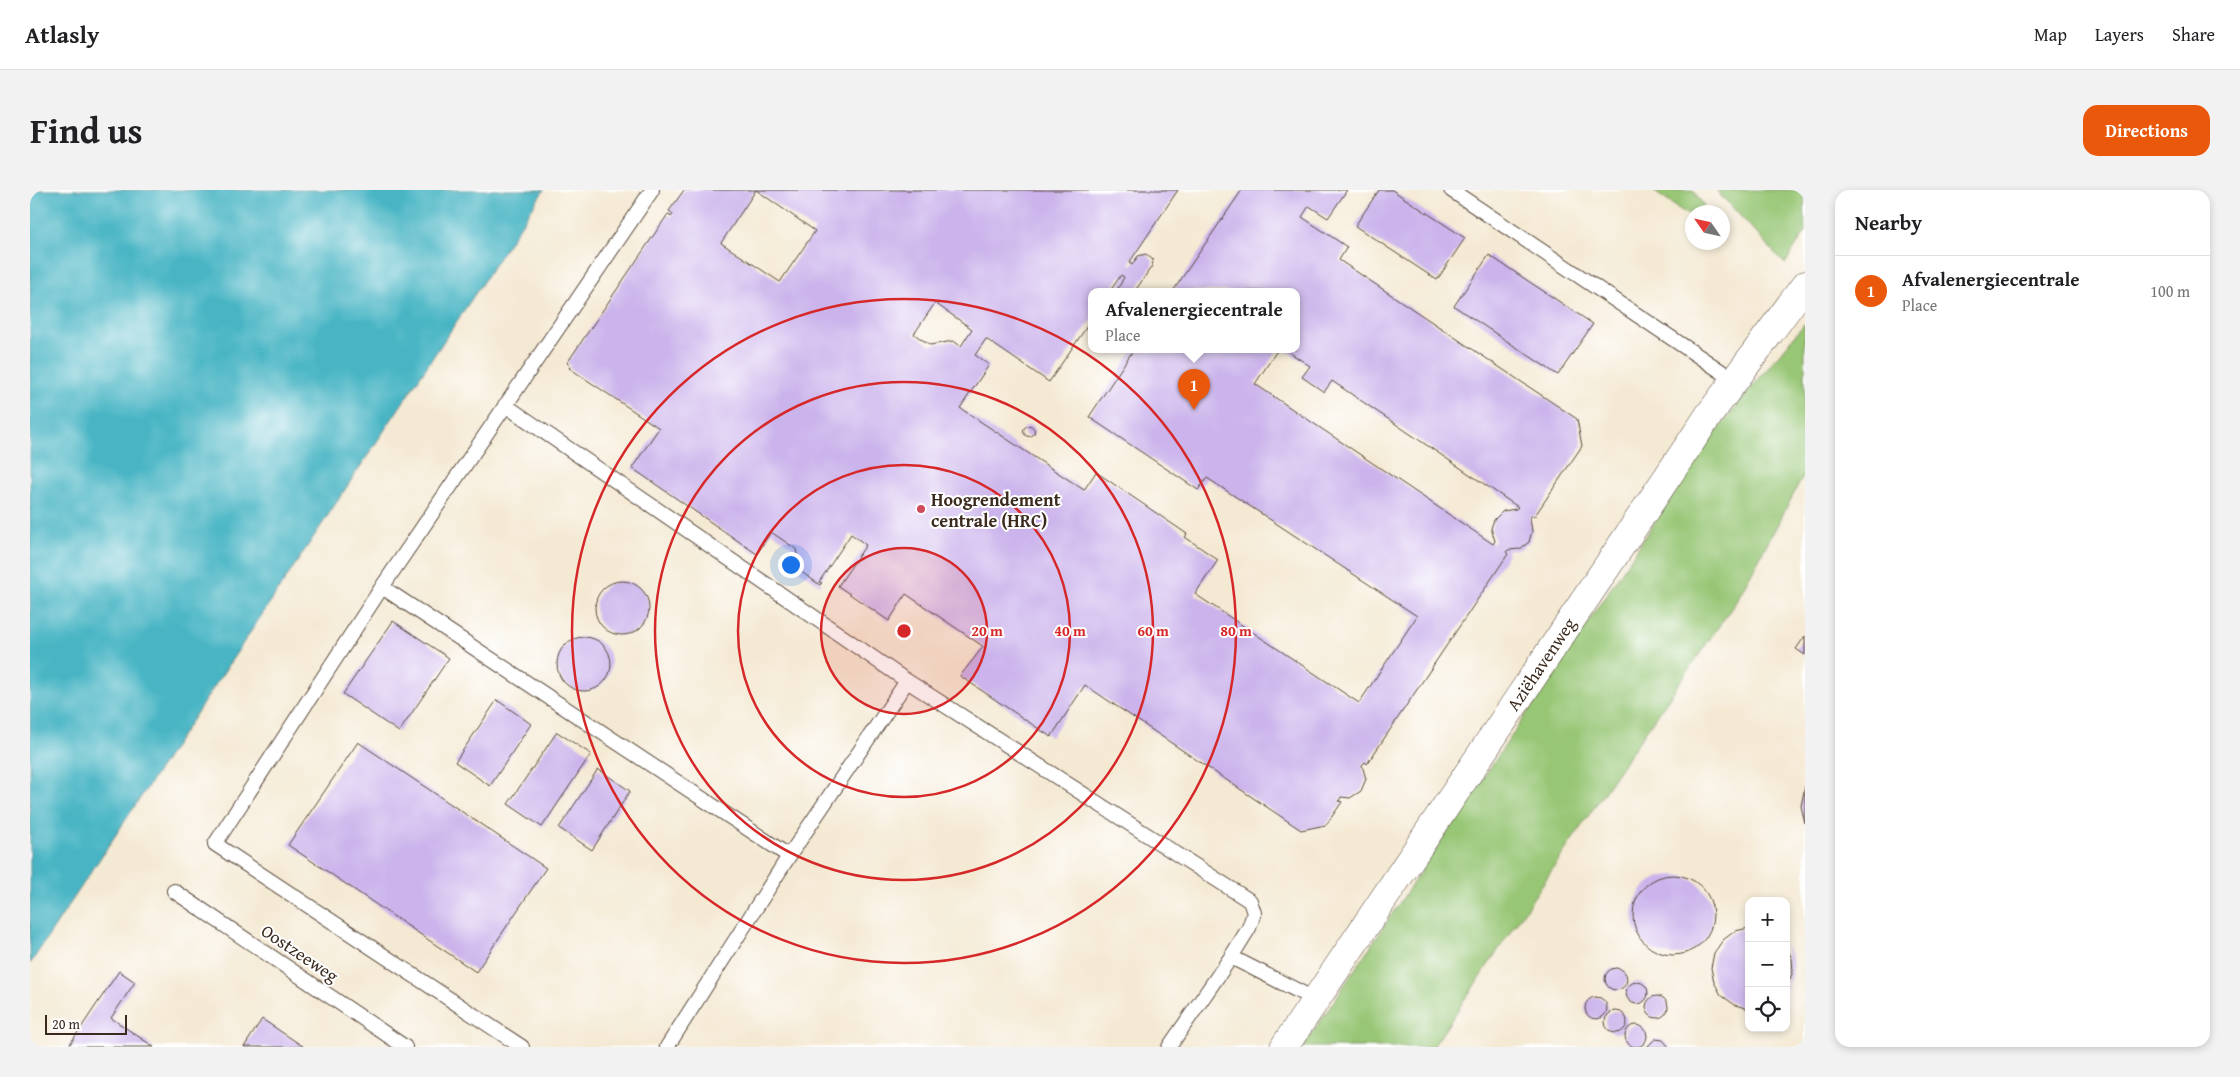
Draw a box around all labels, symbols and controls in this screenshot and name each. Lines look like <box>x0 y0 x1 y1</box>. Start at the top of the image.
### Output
text: Atlasly <box>25 17 99 52</box>
text: Map <box>2034 21 2067 48</box>
text: Layers <box>2095 21 2144 48</box>
text: Share <box>2172 21 2215 48</box>
text: Find us <box>30 105 143 156</box>
button: Directions <box>2083 105 2210 156</box>
north arrow <box>1685 205 1730 250</box>
text: Nearby <box>1855 207 1922 238</box>
text: Afvalenergiecentrale <box>1902 265 2080 293</box>
text: 1 <box>1867 279 1875 303</box>
text: 100 m <box>2150 279 2190 303</box>
popup <box>1088 288 1300 353</box>
text: Place <box>1902 293 1937 317</box>
text: Afvalenergiecentrale <box>1105 295 1283 323</box>
text: Place <box>1105 323 1140 347</box>
pin: 1 <box>1178 369 1210 410</box>
place label: Hoogrendement centrale (HRC) <box>931 486 1061 534</box>
marker: Hoogrendement centrale (HRC) <box>915 503 927 515</box>
your location <box>778 552 804 578</box>
street label: Aziëhavenweg <box>1500 612 1582 716</box>
text: 20 m <box>971 620 1003 641</box>
text: 40 m <box>1054 620 1086 641</box>
text: 60 m <box>1137 620 1169 641</box>
text: 80 m <box>1220 620 1252 641</box>
centre of rings <box>895 622 913 640</box>
map controls <box>1745 897 1790 1032</box>
button: + <box>1745 897 1790 942</box>
street label: Oostzeeweg <box>256 917 344 989</box>
button: − <box>1745 942 1790 987</box>
button: locate <box>1745 987 1790 1032</box>
scale bar <box>45 1012 128 1035</box>
text: 20 m <box>52 1014 80 1034</box>

